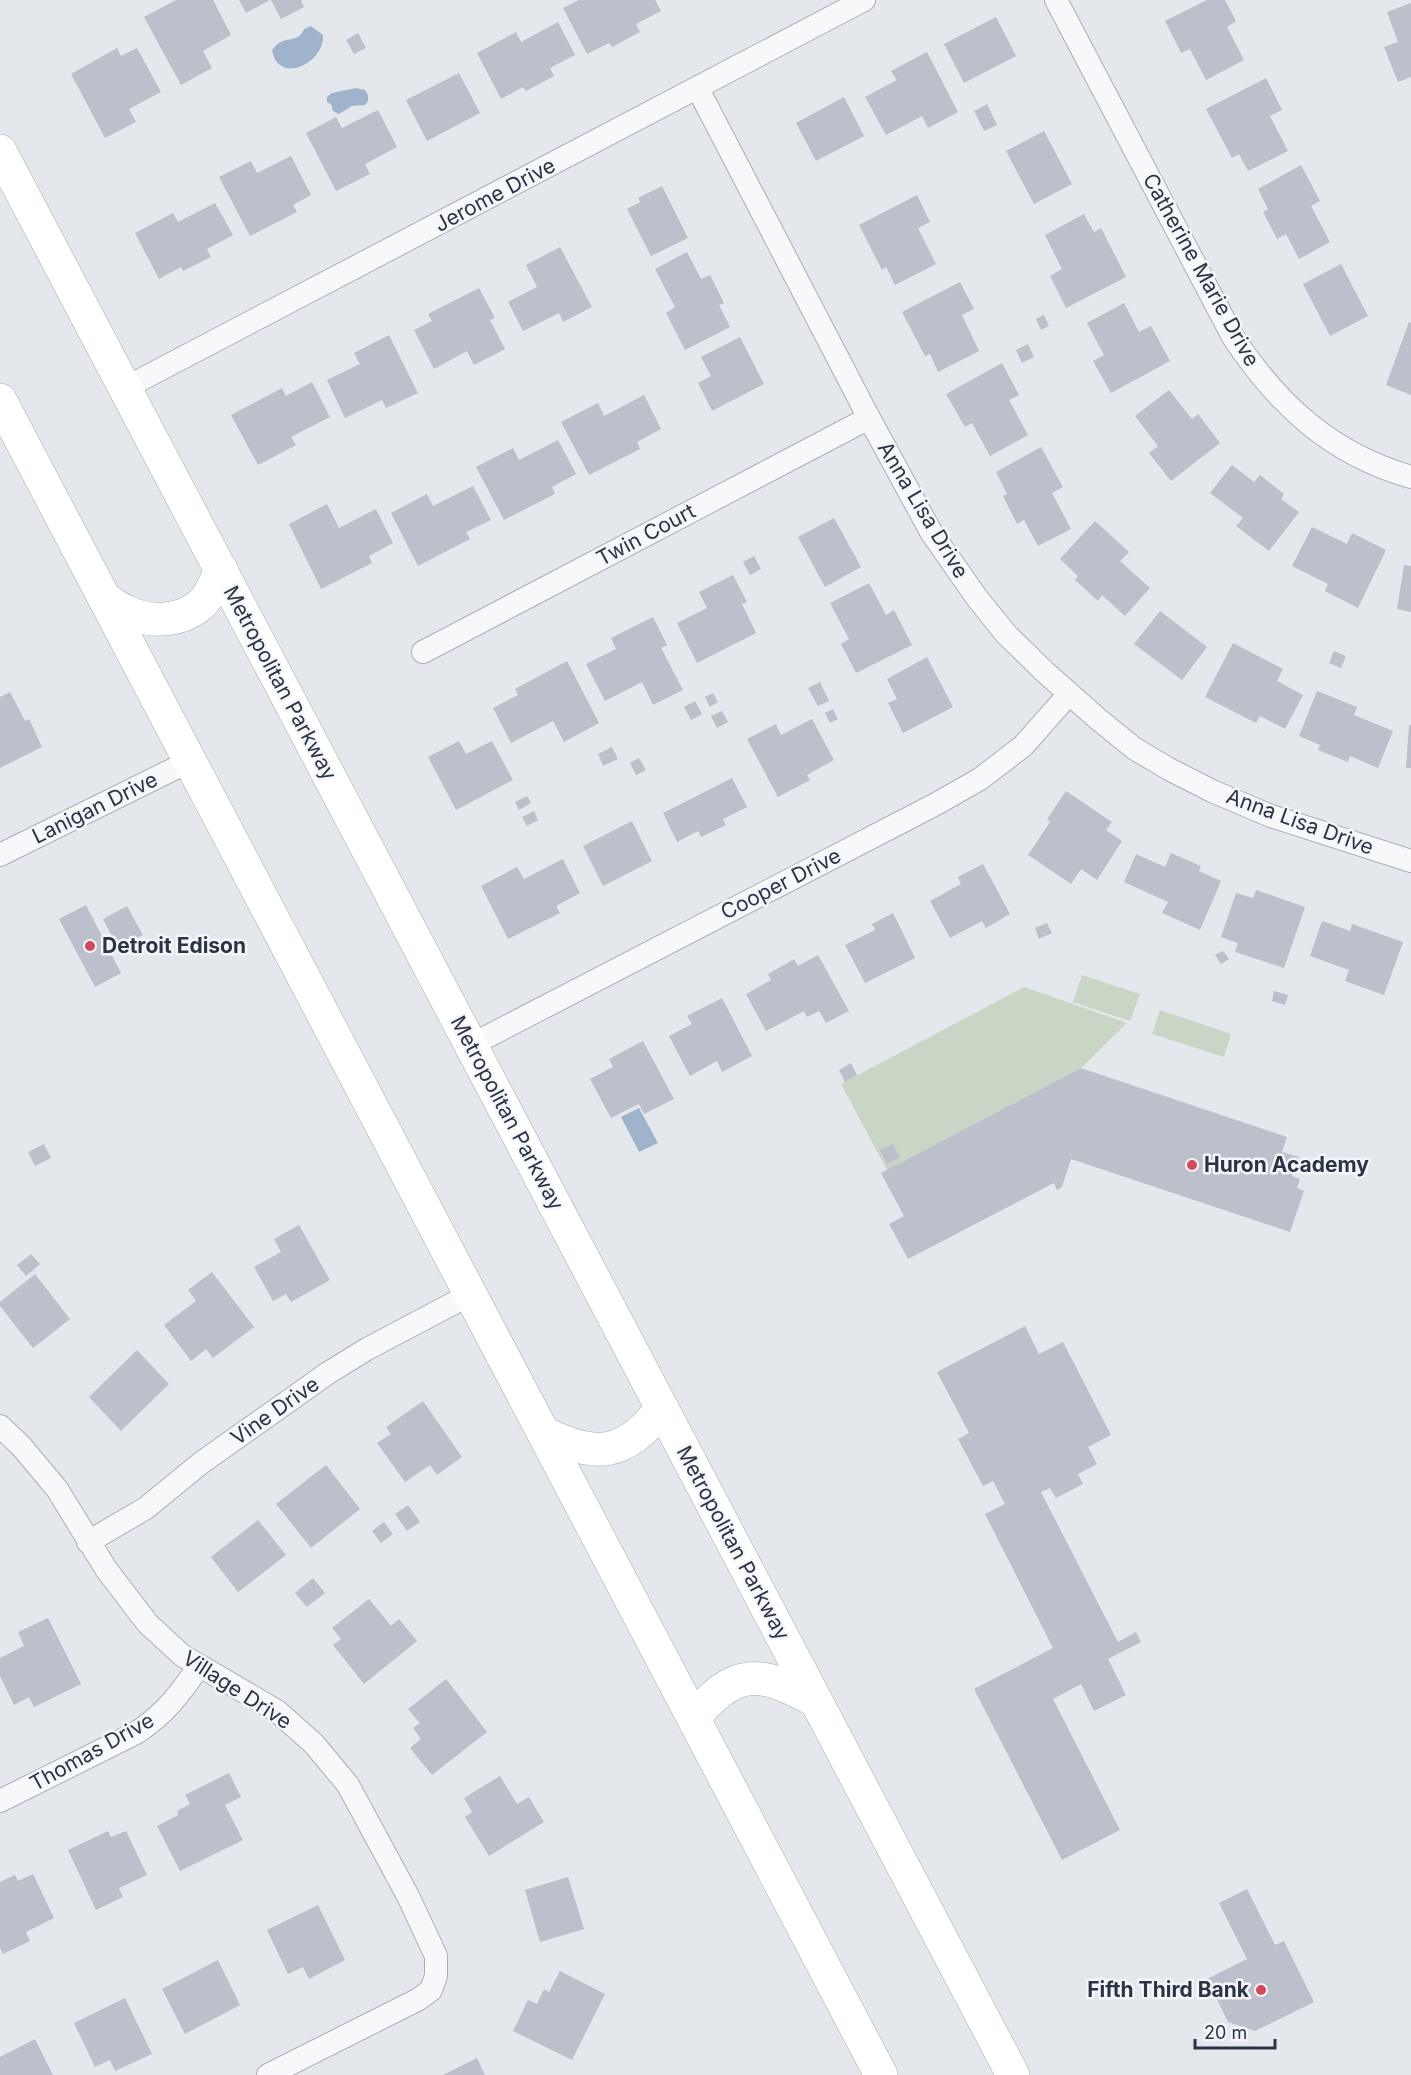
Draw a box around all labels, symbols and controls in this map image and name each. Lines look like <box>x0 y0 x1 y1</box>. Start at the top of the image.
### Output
street label: Jerome Drive <box>430 152 559 237</box>
street label: Catherine Marie Drive <box>1138 169 1265 371</box>
street label: Anna Lisa Drive <box>873 437 974 583</box>
street label: Twin Court <box>592 498 700 571</box>
street label: Metropolitan Parkway <box>219 581 342 784</box>
street label: Lanigan Drive <box>28 766 161 849</box>
street label: Anna Lisa Drive <box>1223 783 1377 860</box>
street label: Cooper Drive <box>716 843 845 925</box>
place label: Detroit Edison <box>102 933 246 958</box>
marker: Detroit Edison <box>83 939 97 953</box>
street label: Metropolitan Parkway <box>446 1011 569 1214</box>
place label: Huron Academy <box>1204 1152 1369 1177</box>
marker: Huron Academy <box>1185 1158 1199 1172</box>
street label: Vine Drive <box>226 1371 324 1450</box>
street label: Metropolitan Parkway <box>672 1441 795 1644</box>
street label: Village Drive <box>178 1645 296 1734</box>
street label: Thomas Drive <box>25 1707 158 1796</box>
place label: Fifth Third Bank <box>1087 1977 1250 2002</box>
marker: Fifth Third Bank <box>1254 1983 1268 1997</box>
scale bar <box>1195 2012 1274 2050</box>
text: 20 m <box>1204 2022 1247 2043</box>

